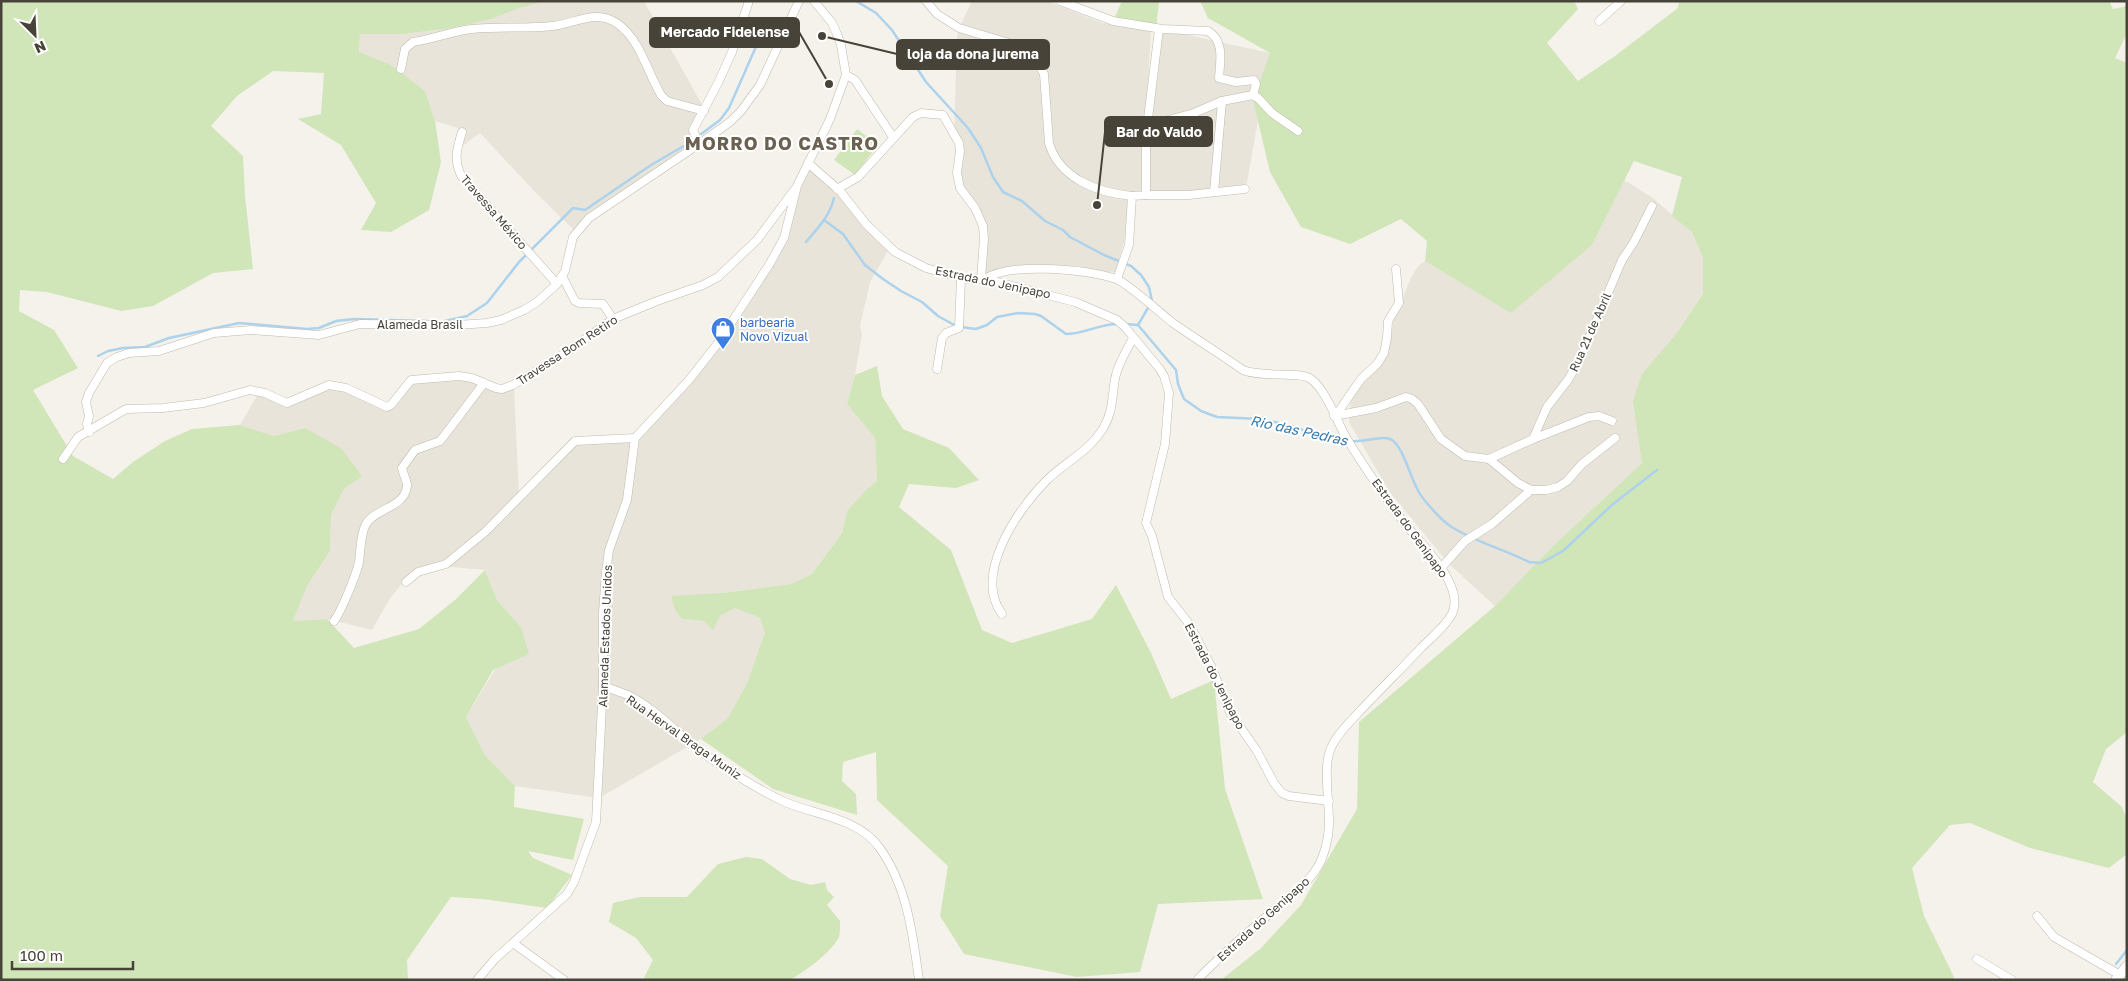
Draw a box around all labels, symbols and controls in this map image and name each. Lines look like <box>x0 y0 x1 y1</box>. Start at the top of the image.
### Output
north arrow <box>10 10 60 60</box>
callout: Mercado Fidelense <box>650 18 799 47</box>
text: Mercado Fidelense <box>660 23 790 40</box>
text: N <box>32 37 49 57</box>
callout: loja da dona jurema <box>897 40 1049 69</box>
text: loja da dona jurema <box>907 45 1039 62</box>
callout: Bar do Valdo <box>1105 117 1212 146</box>
text: Bar do Valdo <box>1116 123 1202 140</box>
district label: MORRO DO CASTRO <box>685 132 879 154</box>
street label: Travessa México <box>458 172 530 252</box>
street label: Estrada do Jenipapo <box>934 262 1052 302</box>
street label: Rua 21 de Abril <box>1566 290 1614 374</box>
street label: Travessa Bom Retiro <box>514 312 620 388</box>
place label: barbearia Novo Vizual <box>740 315 808 344</box>
shop icon: barbearia Novo Vizual <box>710 316 736 350</box>
street label: Alameda Brasil <box>377 317 463 332</box>
water label: Rio das Pedras <box>1249 411 1350 449</box>
street label: Estrada do Genipapo <box>1369 475 1451 581</box>
street label: Alameda Estados Unidos <box>595 564 615 708</box>
street label: Estrada do Jenipapo <box>1182 620 1248 732</box>
street label: Rua Herval Braga Muniz <box>624 692 744 782</box>
street label: Estrada do Genipapo <box>1214 874 1312 964</box>
scale bar <box>12 938 134 970</box>
text: 100 m <box>20 946 63 964</box>

